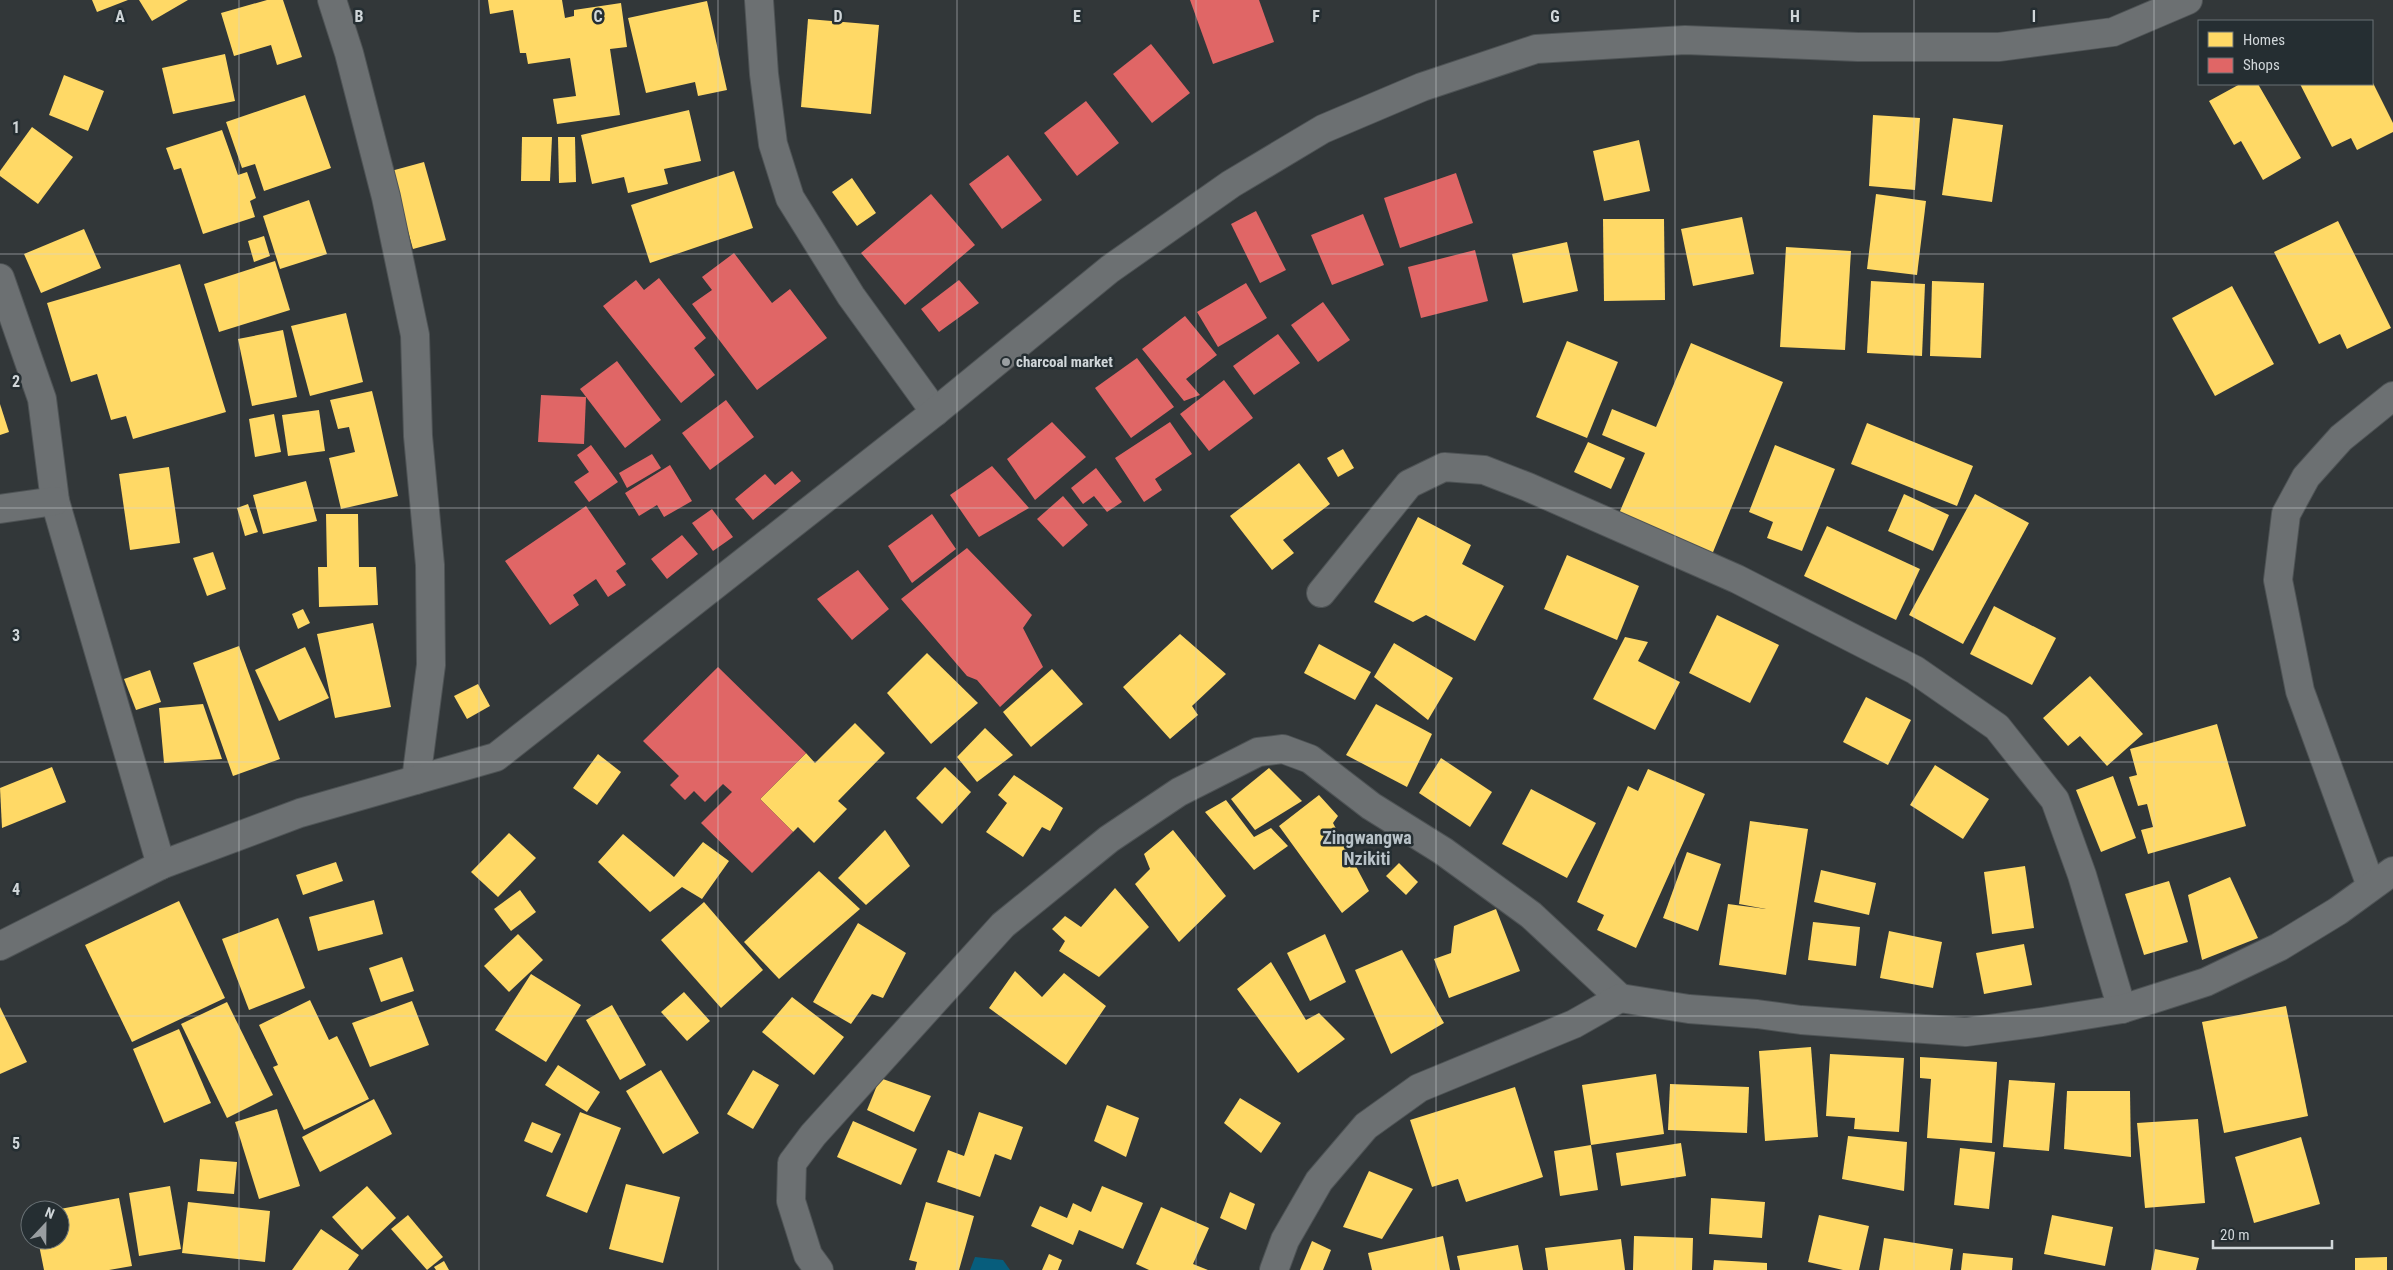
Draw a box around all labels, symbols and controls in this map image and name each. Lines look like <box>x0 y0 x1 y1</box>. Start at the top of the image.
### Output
text: A <box>115 7 125 26</box>
text: B <box>355 7 364 26</box>
text: C <box>593 7 603 26</box>
text: D <box>833 7 843 26</box>
text: E <box>1073 7 1081 26</box>
text: F <box>1312 7 1320 26</box>
text: G <box>1550 7 1560 26</box>
text: H <box>1790 7 1800 26</box>
text: I <box>2032 7 2036 26</box>
legend <box>2198 20 2373 85</box>
text: Homes <box>2243 31 2285 49</box>
text: Shops <box>2243 56 2280 74</box>
text: 1 <box>12 118 20 137</box>
place label: charcoal market <box>1016 353 1113 371</box>
marker: charcoal market <box>1000 356 1012 368</box>
text: 2 <box>12 372 20 391</box>
text: 3 <box>12 626 20 645</box>
district label: Zingwangwa Nzikiti <box>1322 827 1412 869</box>
text: 4 <box>12 880 20 899</box>
text: 5 <box>12 1134 20 1153</box>
north arrow <box>20 1200 70 1250</box>
text: N <box>43 1204 57 1222</box>
scale bar <box>2213 1218 2332 1250</box>
text: 20 m <box>2220 1226 2250 1244</box>

